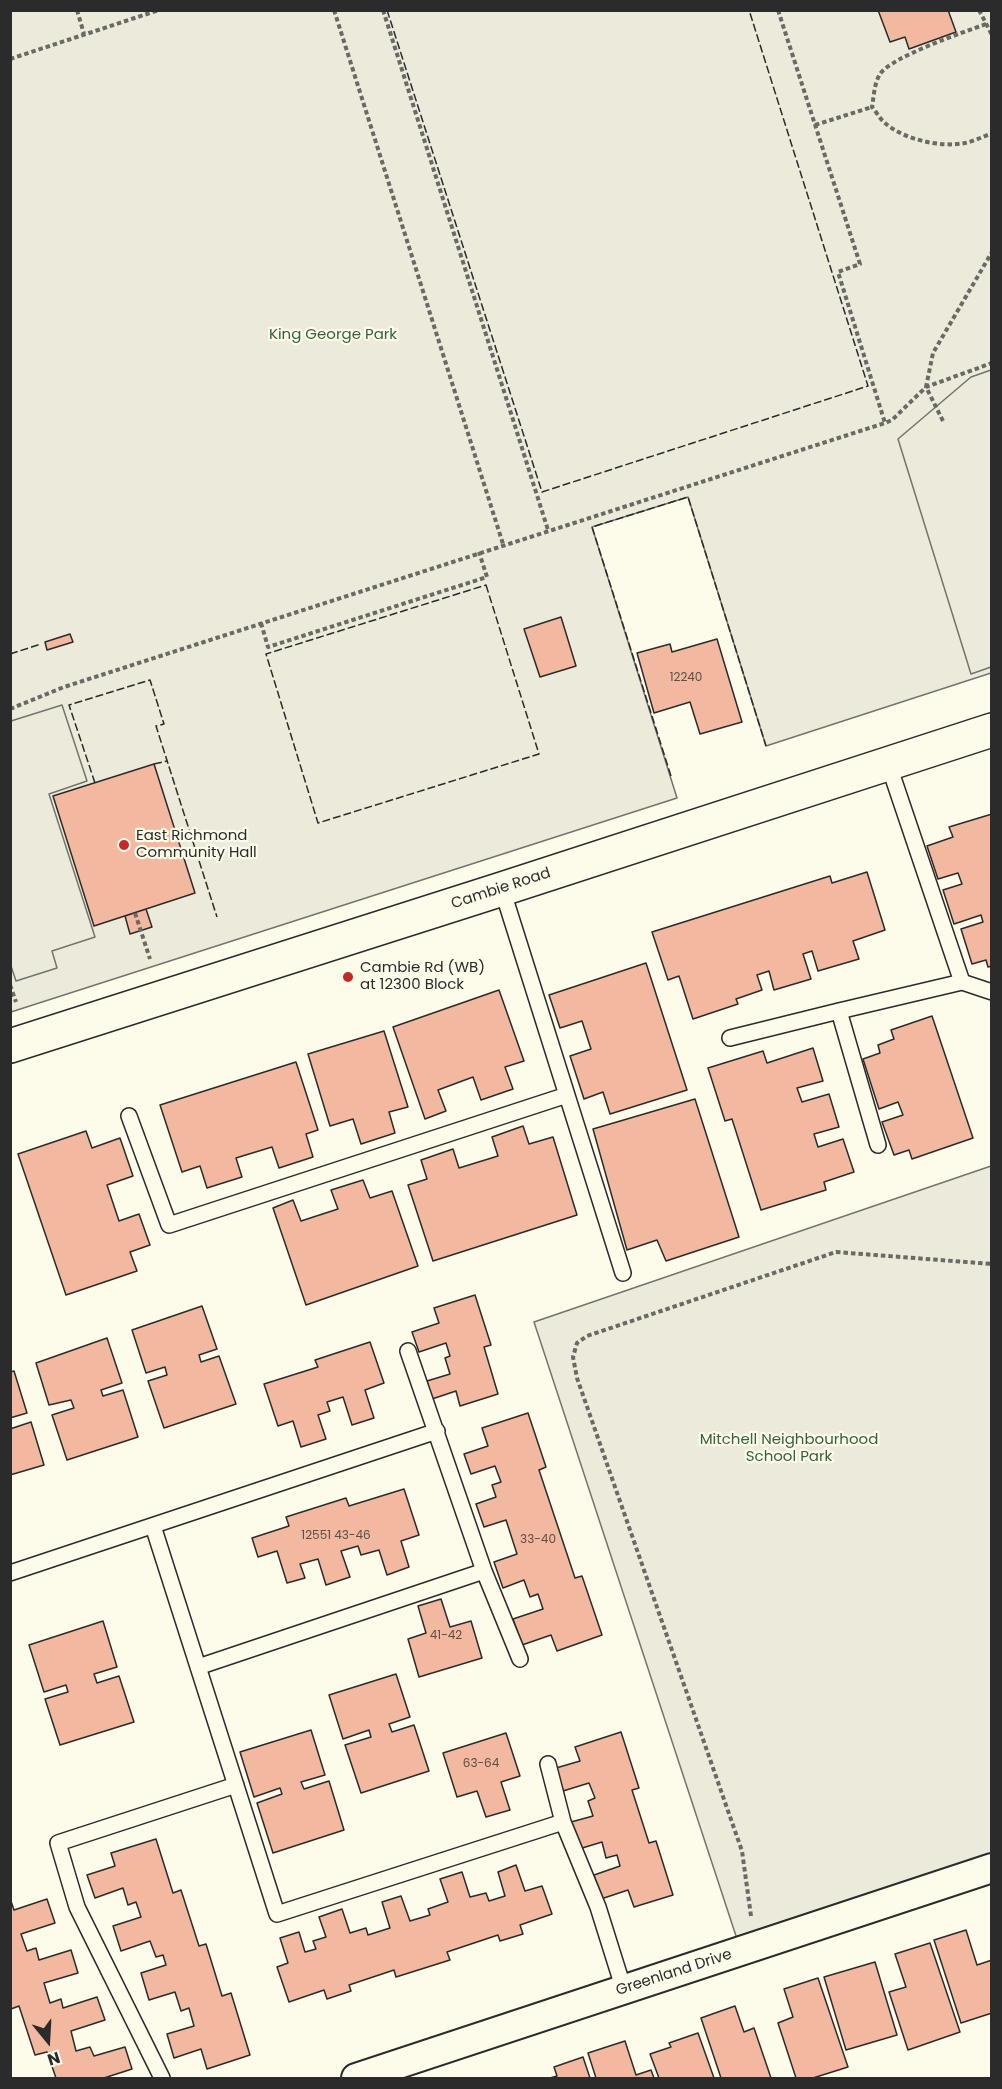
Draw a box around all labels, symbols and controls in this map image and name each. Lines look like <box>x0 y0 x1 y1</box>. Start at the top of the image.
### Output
park label: King George Park <box>269 326 397 344</box>
house number: 12240 <box>670 671 702 685</box>
place label: East Richmond Community Hall <box>136 827 257 862</box>
marker: East Richmond Community Hall <box>117 838 131 852</box>
street label: Cambie Road <box>449 864 553 914</box>
place label: Cambie Rd (WB) at 12300 Block <box>360 959 485 994</box>
marker: Cambie Rd (WB) at 12300 Block <box>341 970 355 984</box>
park label: Mitchell Neighbourhood School Park <box>700 1431 878 1466</box>
house number: 12551 43-46 <box>301 1529 371 1543</box>
house number: 33-40 <box>520 1533 556 1547</box>
house number: 41-42 <box>430 1629 462 1643</box>
house number: 63-64 <box>463 1757 499 1771</box>
street label: Greenland Drive <box>614 1946 734 2000</box>
north arrow <box>18 2011 78 2071</box>
text: N <box>44 2046 63 2071</box>

